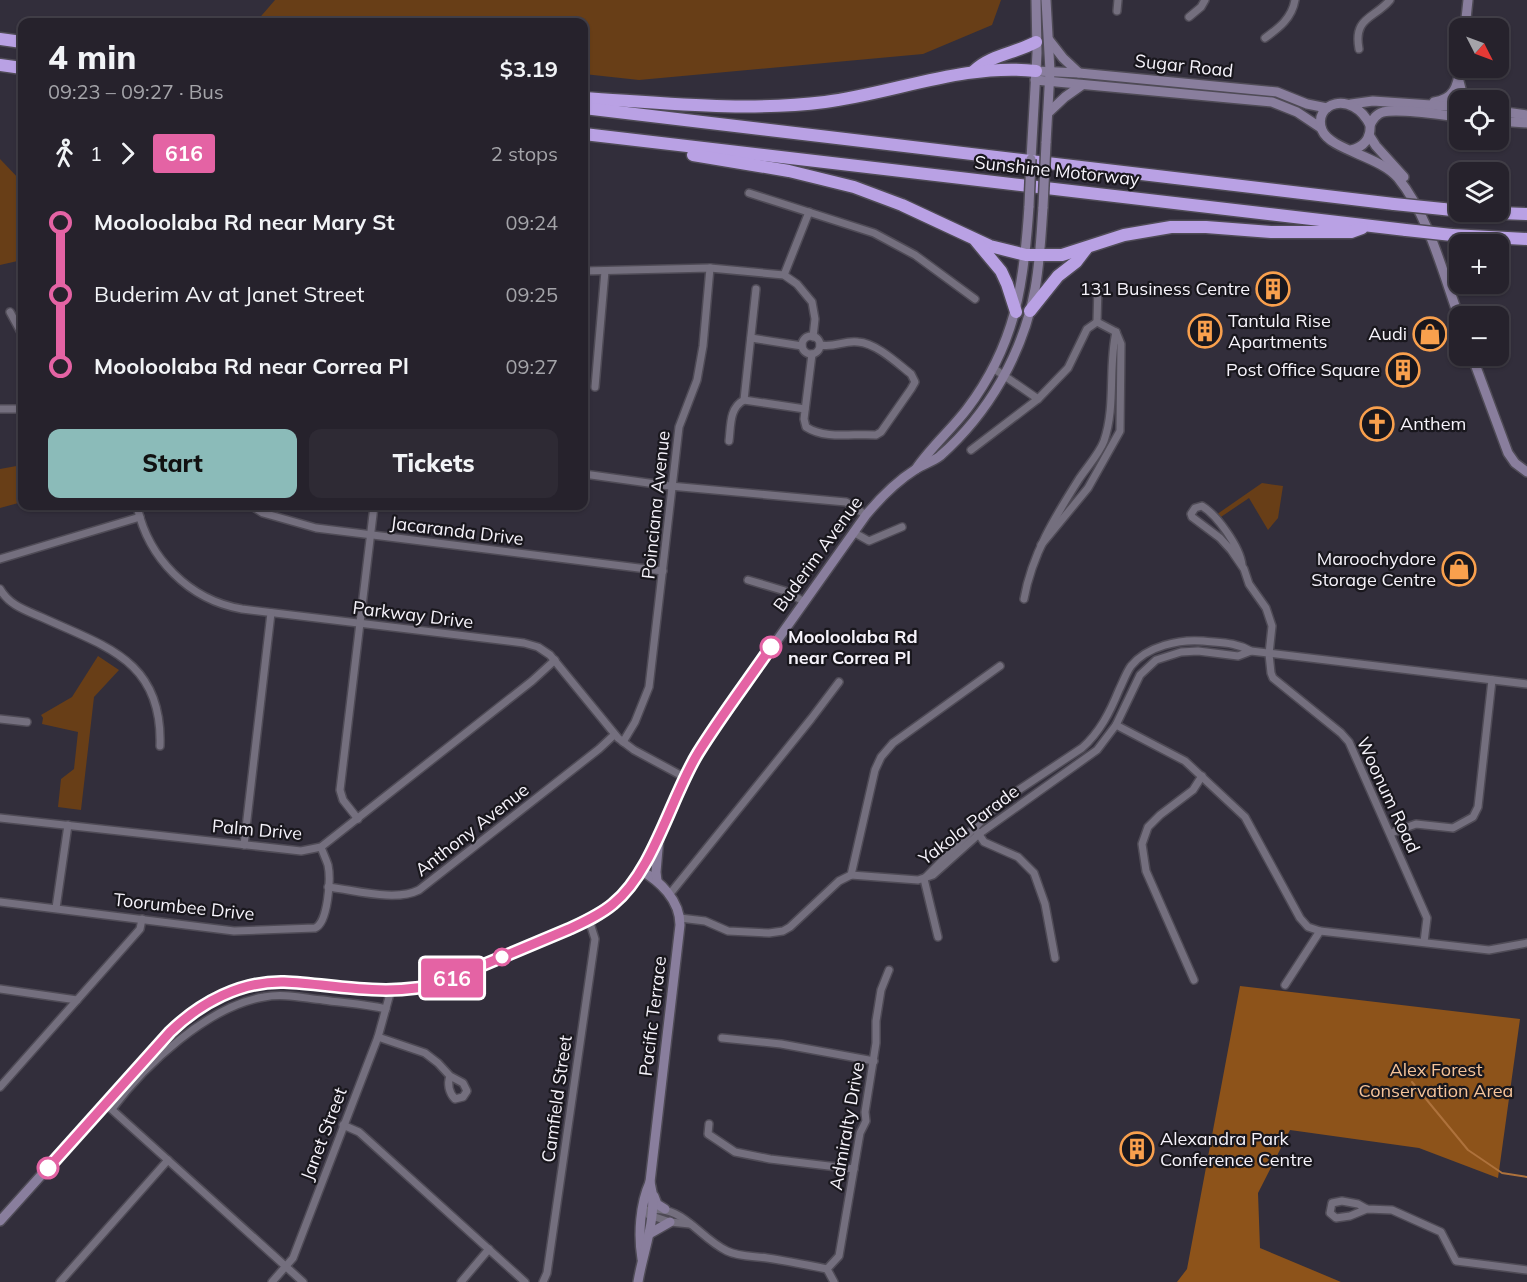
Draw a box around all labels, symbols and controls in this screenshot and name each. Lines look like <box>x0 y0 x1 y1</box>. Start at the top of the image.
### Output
north arrow <box>1449 18 1509 78</box>
map controls <box>1449 18 1509 366</box>
text: 4 min <box>48 36 136 77</box>
street label: Sugar Road <box>1134 49 1234 82</box>
text: $3.19 <box>500 55 558 83</box>
text: 09:23 – 09:27 · Bus <box>48 79 224 104</box>
button: locate <box>1449 90 1509 150</box>
icon: walk <box>48 137 81 170</box>
icon: forward <box>111 137 144 170</box>
text: 616 <box>165 140 203 166</box>
text: 1 <box>90 141 102 166</box>
text: 2 stops <box>491 141 558 166</box>
street label: Sunshine Motorway <box>973 150 1141 191</box>
button: layers <box>1449 162 1509 222</box>
text: Mooloolaba Rd near Mary St <box>94 208 395 236</box>
text: 09:24 <box>505 210 558 235</box>
button: + <box>1449 234 1509 294</box>
building icon: 131 Business Centre <box>1255 271 1291 307</box>
place label: 131 Business Centre <box>1080 277 1250 300</box>
text: Buderim Av at Janet Street <box>94 280 364 308</box>
text: 09:25 <box>505 282 558 307</box>
button: − <box>1449 306 1509 366</box>
place label: Tantula Rise Apartments <box>1228 309 1331 353</box>
building icon: Tantula Rise Apartments <box>1187 313 1223 349</box>
shop icon: Audi <box>1412 316 1448 352</box>
place label: Audi <box>1368 322 1407 345</box>
text: Mooloolaba Rd near Correa Pl <box>94 352 409 380</box>
building icon: Post Office Square <box>1385 352 1421 388</box>
text: 09:27 <box>505 354 558 379</box>
place label: Post Office Square <box>1226 358 1380 381</box>
church icon: Anthem <box>1359 406 1395 442</box>
place label: Anthem <box>1400 412 1466 435</box>
button: Start <box>48 429 297 498</box>
button: Tickets <box>309 429 558 498</box>
street label: Poinciana Avenue <box>636 430 675 580</box>
street label: Buderim Avenue <box>768 491 867 616</box>
street label: Jacaranda Drive <box>389 511 525 550</box>
place label: Maroochydore Storage Centre <box>1311 547 1436 591</box>
shop icon: Maroochydore Storage Centre <box>1441 551 1477 587</box>
street label: Parkway Drive <box>351 596 475 633</box>
place label: Mooloolaba Rd near Correa Pl <box>788 625 918 669</box>
marker: Mooloolaba Rd near Correa Pl <box>760 636 782 658</box>
street label: Woonum Road <box>1352 733 1425 856</box>
street label: Anthony Avenue <box>410 778 533 881</box>
street label: Yakola Parade <box>913 779 1023 870</box>
street label: Palm Drive <box>211 814 303 845</box>
street label: Toorumbee Drive <box>113 888 256 925</box>
unlabelled marker <box>493 948 511 966</box>
street label: Pacific Terrace <box>634 955 671 1077</box>
line badge: 616 <box>418 958 486 998</box>
text: 616 <box>433 965 471 991</box>
street label: Camfield Street <box>536 1034 577 1164</box>
park label: Alex Forest Conservation Area <box>1359 1058 1513 1102</box>
street label: Admiralty Drive <box>824 1060 869 1192</box>
street label: Janet Street <box>295 1084 352 1184</box>
place label: Alexandra Park Conference Centre <box>1160 1127 1313 1171</box>
building icon: Alexandra Park Conference Centre <box>1119 1131 1155 1167</box>
unlabelled marker <box>37 1157 59 1179</box>

